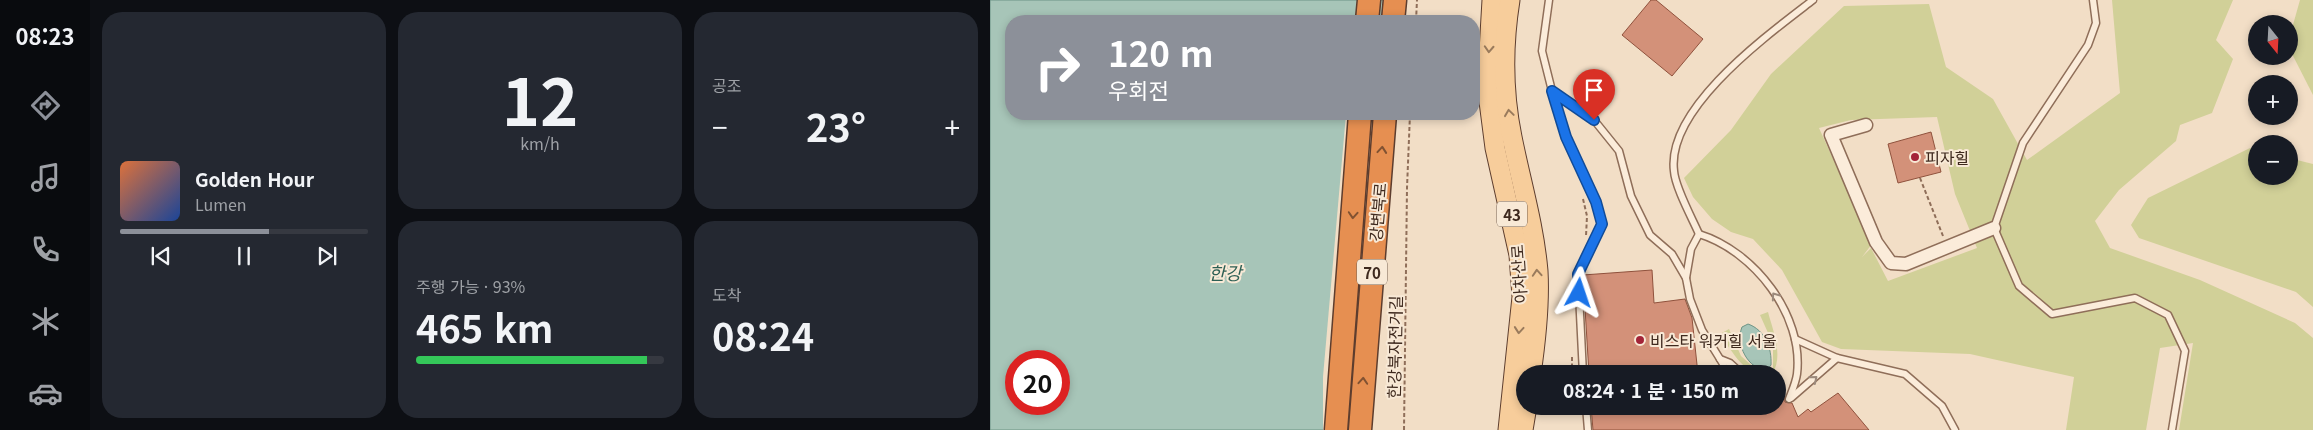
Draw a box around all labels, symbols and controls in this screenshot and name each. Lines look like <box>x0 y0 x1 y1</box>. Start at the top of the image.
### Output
north arrow <box>2248 15 2298 65</box>
map controls <box>2248 15 2298 185</box>
text: 08:23 <box>15 19 75 51</box>
text: 120 m <box>1108 26 1214 77</box>
icon: right <box>1025 35 1090 100</box>
one-way arrow <box>1484 45 1495 53</box>
text: 12 <box>502 51 578 145</box>
pin <box>1573 69 1615 120</box>
text: 공조 <box>712 73 741 97</box>
text: 우회전 <box>1108 73 1169 105</box>
button: + <box>2248 75 2298 125</box>
icon: arrive <box>1580 76 1608 104</box>
icon: directions <box>28 88 63 123</box>
text: 23° <box>806 98 866 153</box>
text: − <box>712 106 728 146</box>
text: + <box>944 106 960 146</box>
one-way arrow <box>1504 109 1514 118</box>
text: km/h <box>520 131 560 155</box>
button: − <box>2248 135 2298 185</box>
one-way arrow <box>1376 145 1387 153</box>
place label: 피자힐 <box>1925 145 1969 169</box>
marker: 피자힐 <box>1909 151 1921 163</box>
icon: music <box>28 160 63 195</box>
text: Golden Hour <box>195 165 314 192</box>
street label: 강변북로 <box>1362 181 1392 242</box>
text: Lumen <box>195 192 247 216</box>
road number: 43 <box>1497 202 1527 226</box>
one-way arrow <box>1347 211 1358 219</box>
icon: phone <box>28 232 63 267</box>
icon: previous <box>147 242 175 270</box>
icon: pause <box>230 242 258 270</box>
icon: next <box>313 242 341 270</box>
street label: 아차산로 <box>1504 244 1532 304</box>
water label: 한강 <box>1208 259 1244 285</box>
road number: 70 <box>1357 260 1387 284</box>
position arrow <box>1552 266 1604 318</box>
one-way arrow <box>1532 269 1543 277</box>
text: 주행 가능 · 93% <box>416 274 525 298</box>
text: 도착 <box>712 282 741 306</box>
one-way arrow <box>1772 292 1781 301</box>
street label: 한강북자전거길 <box>1381 295 1407 399</box>
text: 465 km <box>416 299 554 354</box>
icon: climate <box>28 304 63 339</box>
text: 08:24 <box>712 307 814 362</box>
one-way arrow <box>1514 326 1525 334</box>
place label: 비스타 워커힐 서울 <box>1650 328 1777 352</box>
marker: 비스타 워커힐 서울 <box>1634 334 1646 346</box>
speed limit sign: 20 <box>1005 350 1070 415</box>
icon: car <box>28 376 63 411</box>
text: 08:24 · 1 분 · 150 m <box>1563 376 1739 403</box>
one-way arrow <box>1357 377 1368 385</box>
one-way arrow <box>1808 377 1817 385</box>

